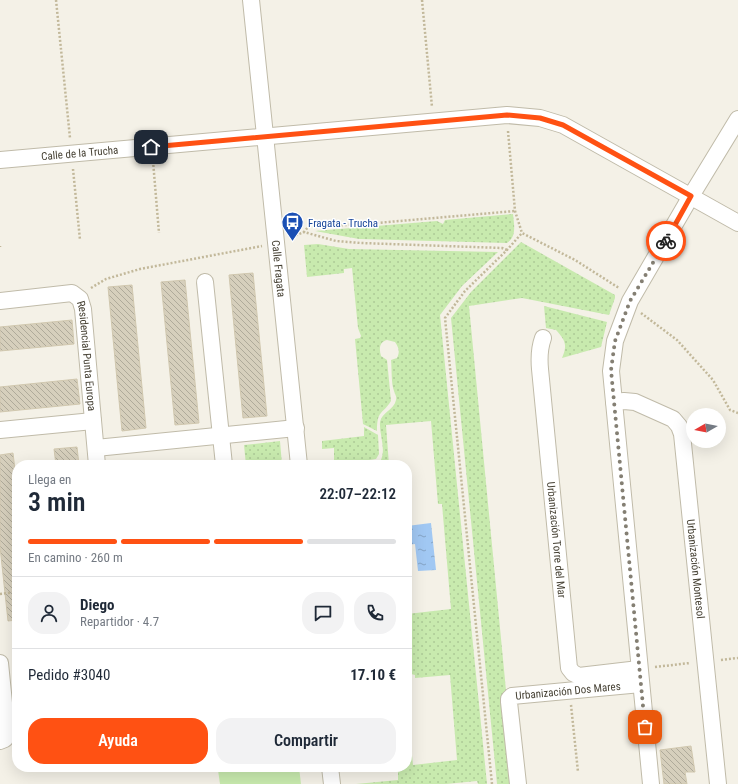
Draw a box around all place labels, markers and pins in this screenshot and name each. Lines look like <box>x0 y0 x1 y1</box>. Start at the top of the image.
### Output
pin <box>134 130 168 164</box>
bus stop icon: Fragata - Trucha <box>280 210 306 243</box>
place label: Fragata - Trucha <box>308 217 378 230</box>
pin <box>628 710 662 744</box>

